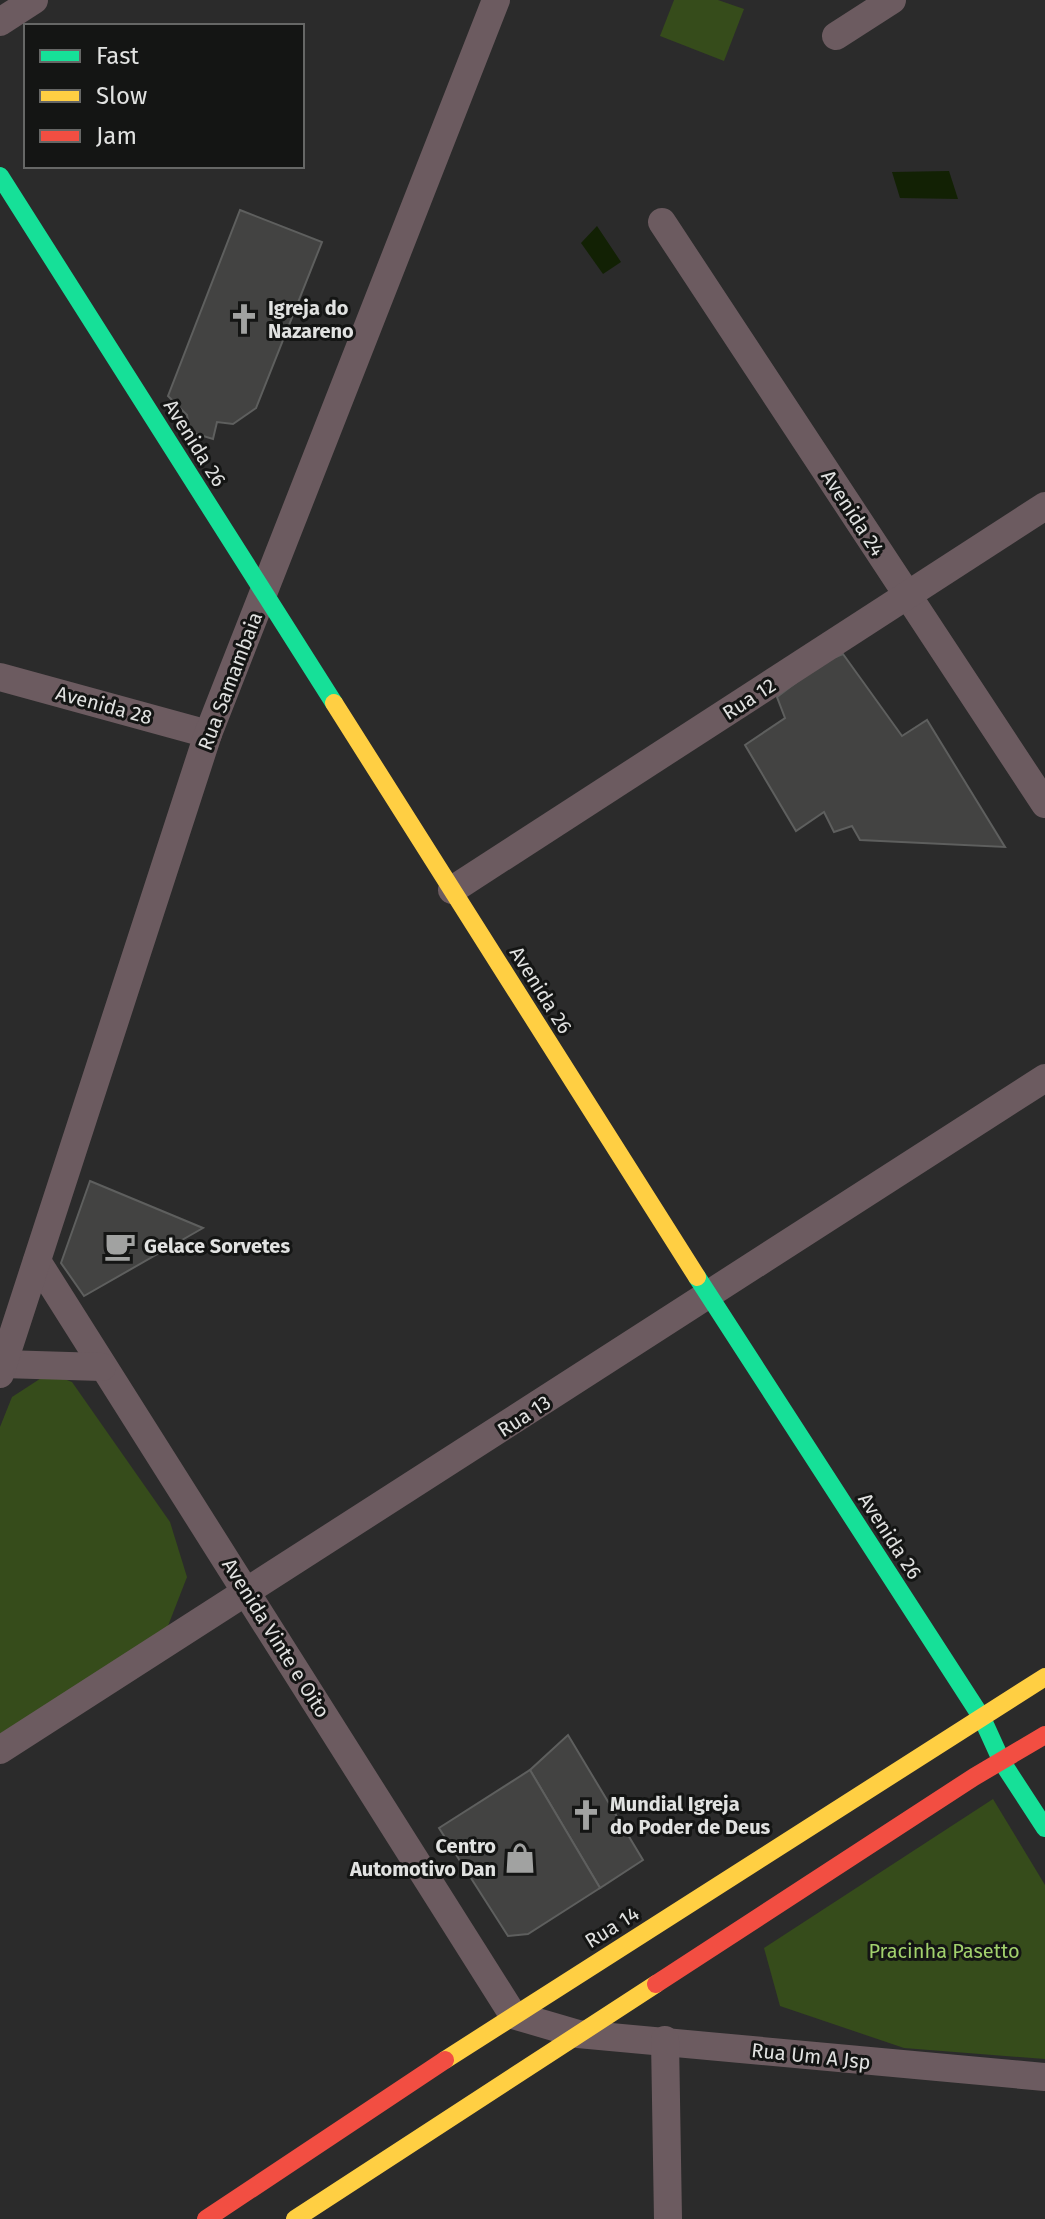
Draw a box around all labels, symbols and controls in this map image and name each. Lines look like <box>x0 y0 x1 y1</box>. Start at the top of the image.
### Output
legend <box>24 24 304 168</box>
text: Fast <box>96 42 139 70</box>
text: Slow <box>96 82 147 110</box>
text: Jam <box>96 122 137 150</box>
place label: Igreja do Nazareno <box>268 296 354 343</box>
church icon: Igreja do Nazareno <box>227 302 261 336</box>
street label: Avenida 26 <box>159 395 231 491</box>
street label: Avenida 24 <box>816 466 890 561</box>
street label: Rua Samambaia <box>193 609 267 753</box>
street label: Rua 12 <box>718 673 780 725</box>
street label: Avenida 28 <box>53 681 155 729</box>
street label: Avenida 26 <box>505 942 577 1038</box>
cafe icon: Gelace Sorvetes <box>103 1229 137 1263</box>
place label: Gelace Sorvetes <box>144 1234 290 1258</box>
street label: Rua 13 <box>493 1390 555 1442</box>
street label: Avenida 26 <box>853 1488 927 1584</box>
street label: Avenida Vinte e Oito <box>217 1554 335 1722</box>
place label: Mundial Igreja do Poder de Deus <box>610 1792 771 1839</box>
church icon: Mundial Igreja do Poder de Deus <box>569 1798 603 1832</box>
place label: Centro Automotivo Dan <box>349 1834 496 1881</box>
shop icon: Centro Automotivo Dan <box>503 1841 537 1875</box>
street label: Rua 14 <box>581 1901 644 1953</box>
park label: Pracinha Pasetto <box>868 1939 1020 1963</box>
street label: Rua Um A Jsp <box>750 2038 872 2074</box>

